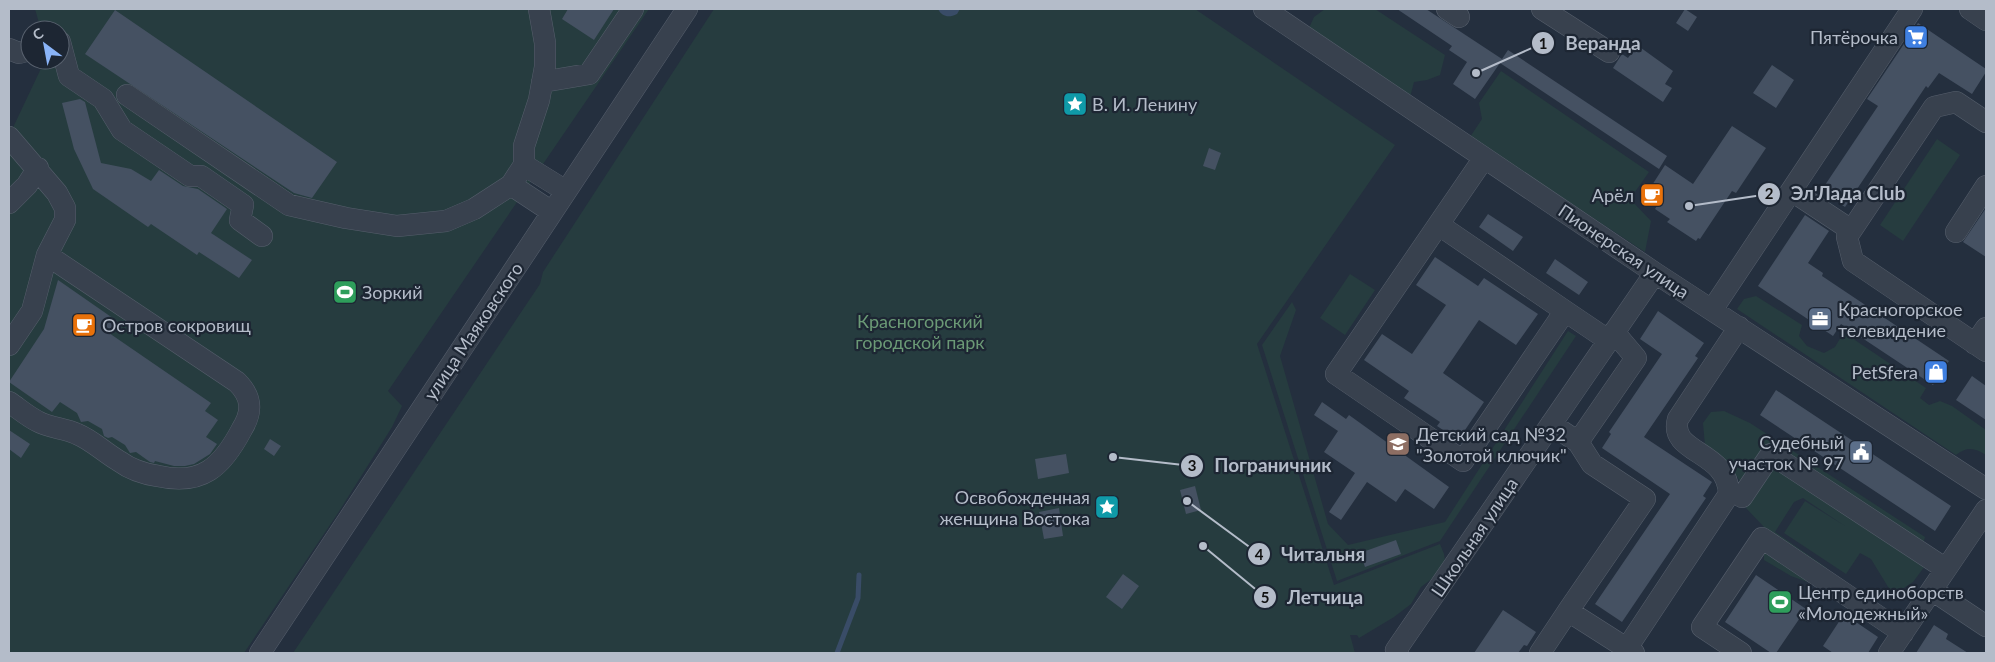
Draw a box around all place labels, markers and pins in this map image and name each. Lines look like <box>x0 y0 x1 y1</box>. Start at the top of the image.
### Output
supermarket icon: Пятёрочка <box>1903 24 1929 50</box>
callout: Веранда <box>1531 26 1651 60</box>
place label: Пятёрочка <box>1810 26 1898 48</box>
place icon: В. И. Ленину <box>1062 91 1088 117</box>
place label: В. И. Ленину <box>1092 93 1198 115</box>
callout: Эл'Лада Club <box>1756 177 1916 211</box>
cafe icon: Арёл <box>1639 182 1665 208</box>
place label: Арёл <box>1592 184 1634 206</box>
sports icon: Зоркий <box>332 279 358 305</box>
place label: Зоркий <box>362 281 423 303</box>
place label: Красногорское телевидение <box>1838 298 1962 341</box>
office icon: Красногорское телевидение <box>1807 306 1833 332</box>
cafe icon: Остров сокровищ <box>71 312 97 338</box>
place label: Остров сокровищ <box>102 314 251 336</box>
shop icon: PetSfera <box>1923 359 1949 385</box>
place label: PetSfera <box>1852 361 1918 383</box>
place label: Детский сад №32 "Золотой ключик" <box>1416 423 1567 466</box>
school or university icon: Детский сад №32 "Золотой ключик" <box>1385 431 1411 457</box>
place label: Судебный участок № 97 <box>1729 431 1844 474</box>
public building icon: Судебный участок № 97 <box>1848 439 1874 465</box>
callout: Пограничник <box>1180 449 1342 483</box>
place label: Освобожденная женщина Востока <box>939 486 1090 529</box>
place icon: Освобожденная женщина Востока <box>1094 494 1120 520</box>
callout: Читальня <box>1246 537 1376 571</box>
callout: Летчица <box>1252 580 1373 614</box>
place label: Центр единоборств «Молодежный» <box>1798 581 1964 624</box>
sports icon: Центр единоборств «Молодежный» <box>1767 589 1793 615</box>

